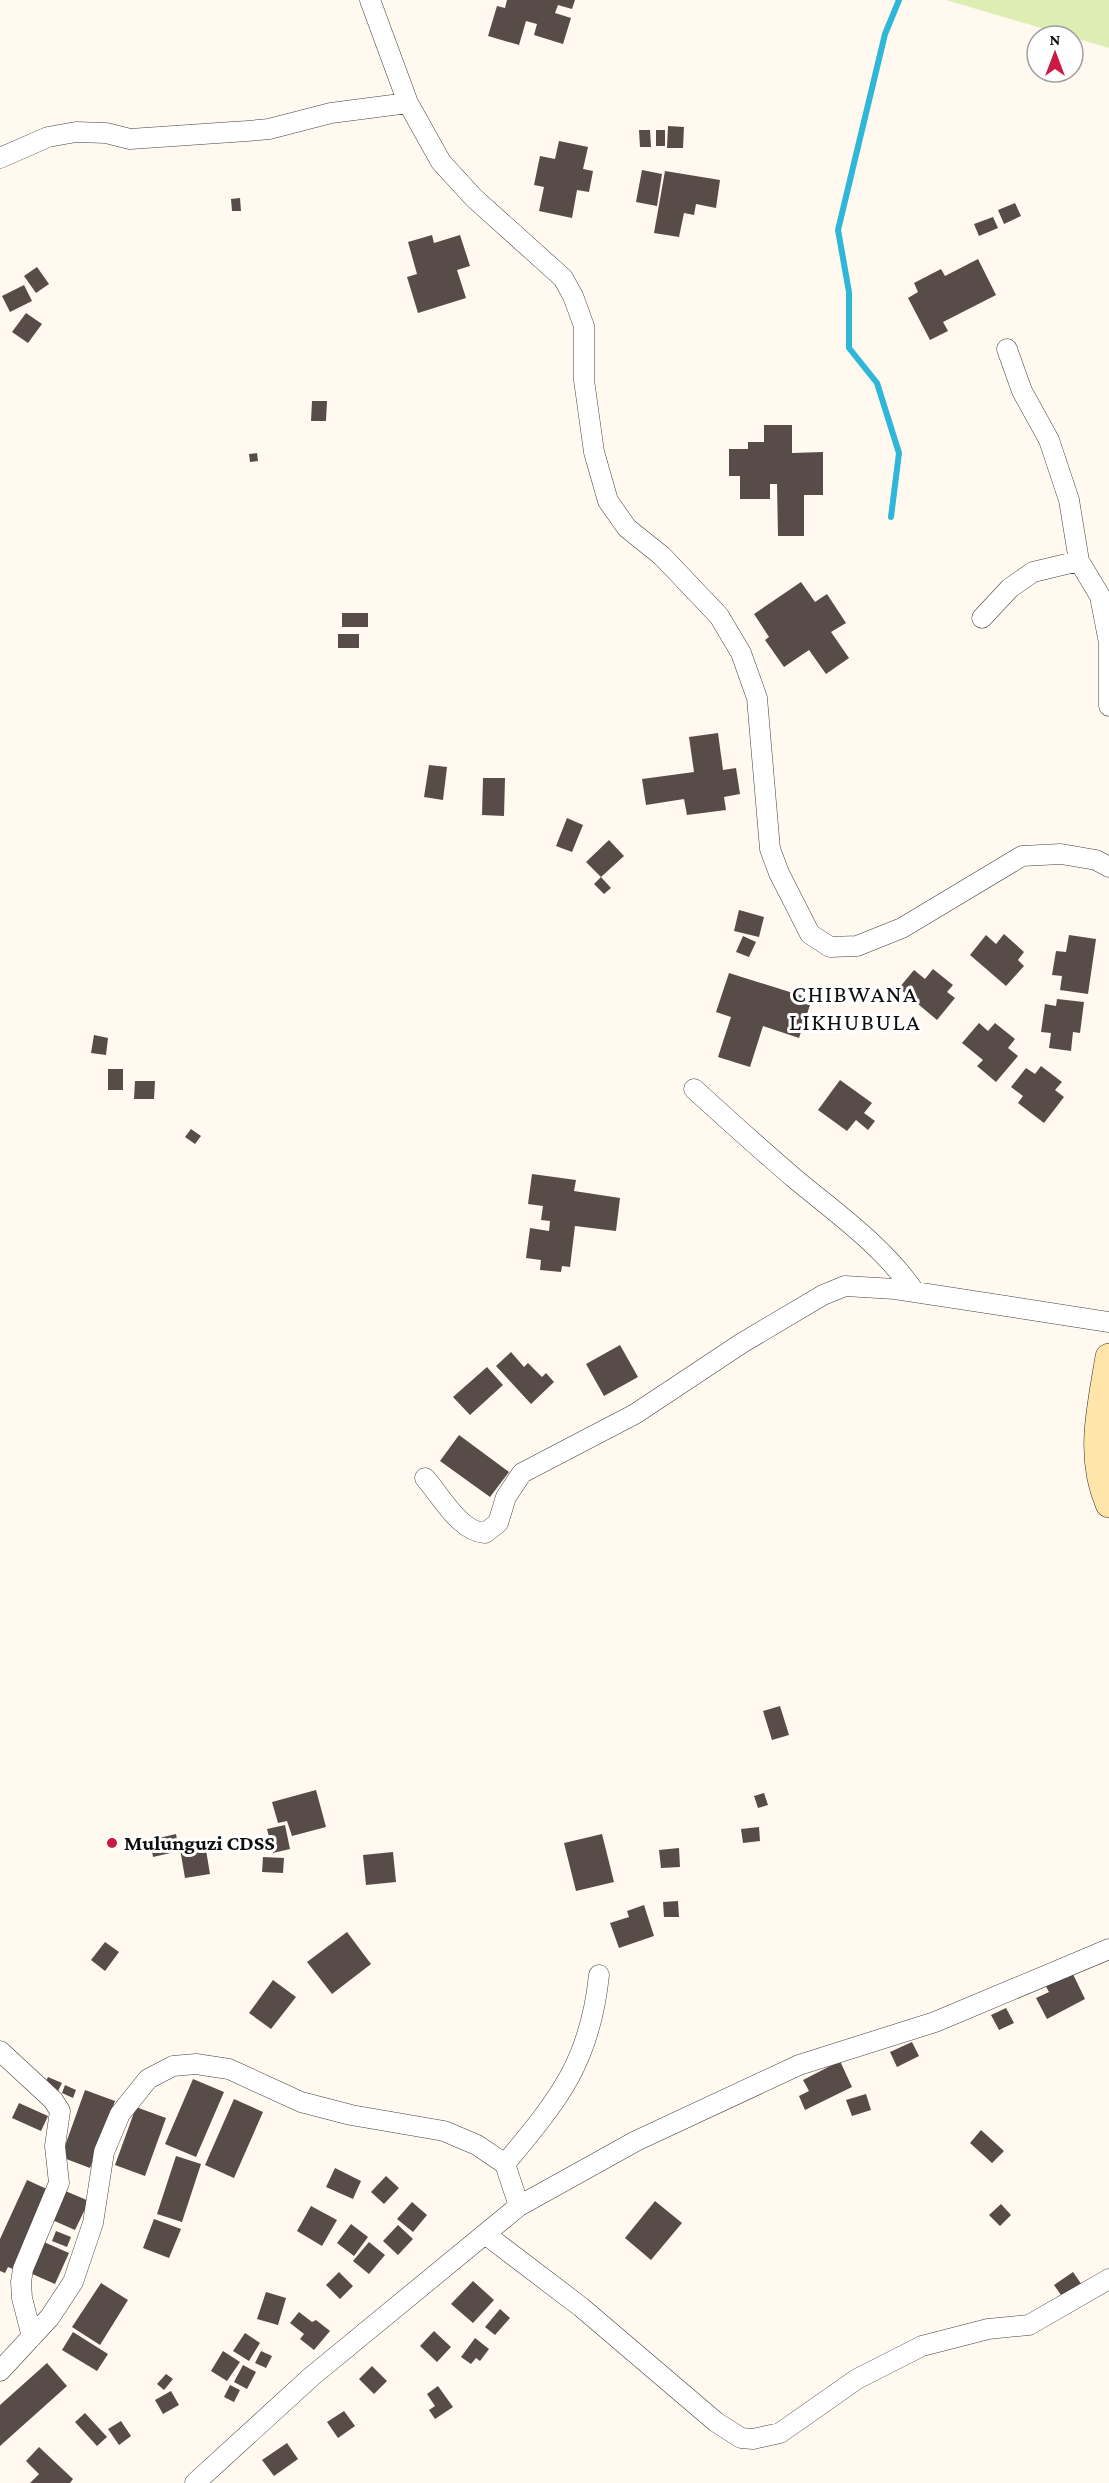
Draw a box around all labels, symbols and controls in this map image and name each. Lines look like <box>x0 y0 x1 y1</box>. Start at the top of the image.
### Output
north arrow <box>1025 24 1085 84</box>
text: N <box>1050 31 1061 48</box>
district label: CHIBWANA LIKHUBULA <box>789 980 921 1035</box>
place label: Mulunguzi CDSS <box>124 1831 275 1855</box>
marker: Mulunguzi CDSS <box>105 1836 119 1850</box>

